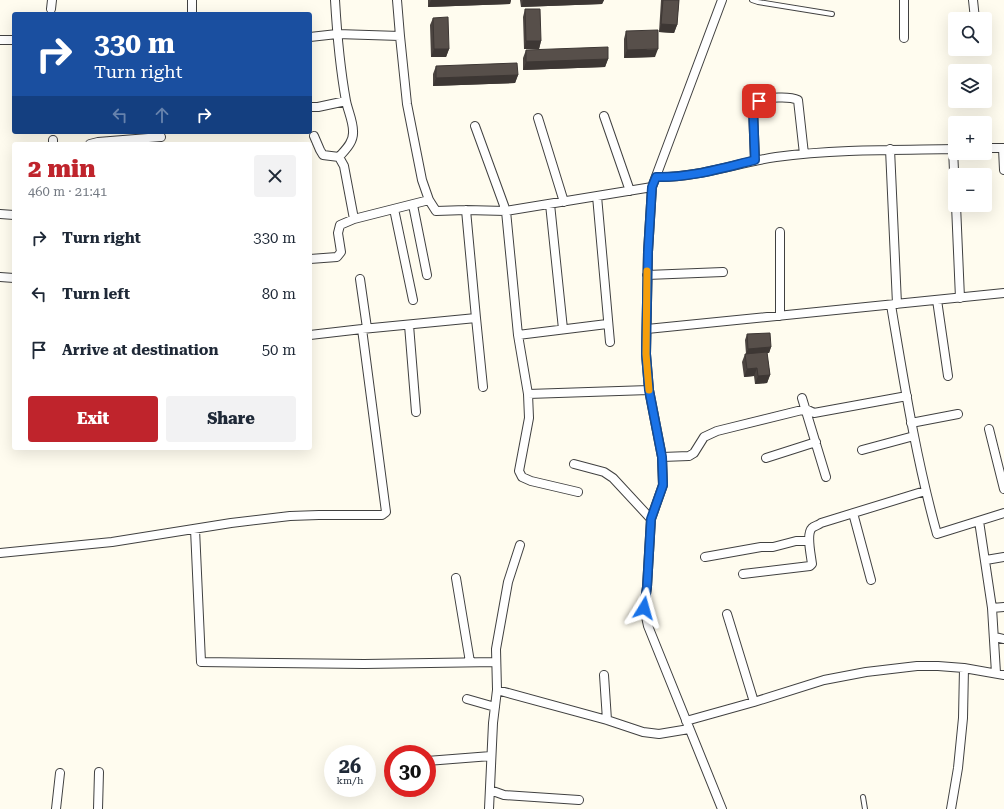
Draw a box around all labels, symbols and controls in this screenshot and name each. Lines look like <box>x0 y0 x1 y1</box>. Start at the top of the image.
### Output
map controls <box>948 12 992 212</box>
button: search <box>948 12 992 56</box>
text: 330 m <box>94 27 175 60</box>
icon: right <box>28 28 80 80</box>
text: Turn right <box>94 61 182 82</box>
button: layers <box>948 64 992 108</box>
pin <box>742 84 776 118</box>
icon: arrive <box>748 90 770 112</box>
icon: left <box>109 104 131 126</box>
icon: ahead <box>151 104 173 126</box>
icon: right <box>193 104 215 126</box>
button: + <box>948 116 992 160</box>
text: 2 min <box>28 155 95 183</box>
button: close <box>254 155 296 197</box>
button: − <box>948 168 992 212</box>
text: 460 m · 21:41 <box>28 184 107 199</box>
icon: right <box>28 227 50 249</box>
text: Turn right <box>62 229 141 247</box>
text: 330 m <box>253 229 296 247</box>
icon: left <box>28 283 50 305</box>
text: Turn left <box>62 285 130 303</box>
text: 80 m <box>262 285 296 303</box>
icon: arrive <box>28 339 50 361</box>
text: Arrive at destination <box>62 341 218 359</box>
text: 50 m <box>262 341 296 359</box>
button: Exit <box>28 396 158 442</box>
button: Share <box>166 396 296 442</box>
position arrow <box>623 587 665 629</box>
speed limit sign: 30 <box>384 745 436 797</box>
text: 26 <box>339 754 361 778</box>
text: km/h <box>337 775 363 786</box>

